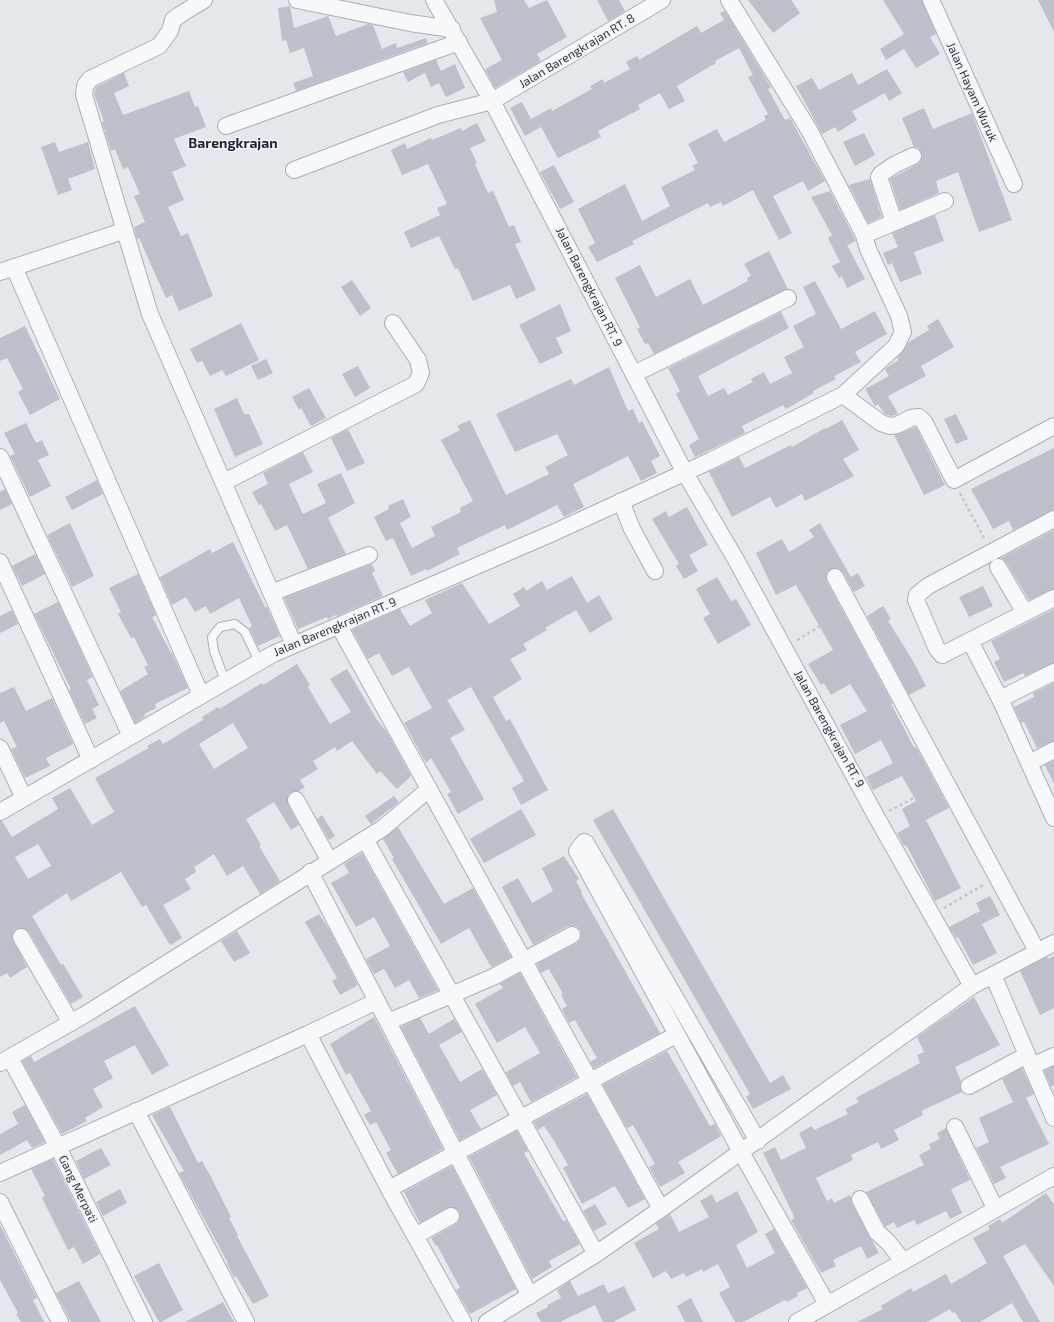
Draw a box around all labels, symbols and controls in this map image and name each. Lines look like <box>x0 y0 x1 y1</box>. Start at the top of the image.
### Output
street label: Jalan Barengkrajan RT. 8 <box>517 11 637 91</box>
street label: Jalan Hayam Wuruk <box>944 40 1000 144</box>
district label: Barengkrajan <box>188 135 278 151</box>
street label: Jalan Barengkrajan RT. 9 <box>553 225 625 349</box>
street label: Jalan Barengkrajan RT. 9 <box>271 595 399 659</box>
street label: Jalan Barengkrajan RT. 9 <box>791 668 867 790</box>
street label: Gang Merpati <box>55 1153 101 1225</box>

